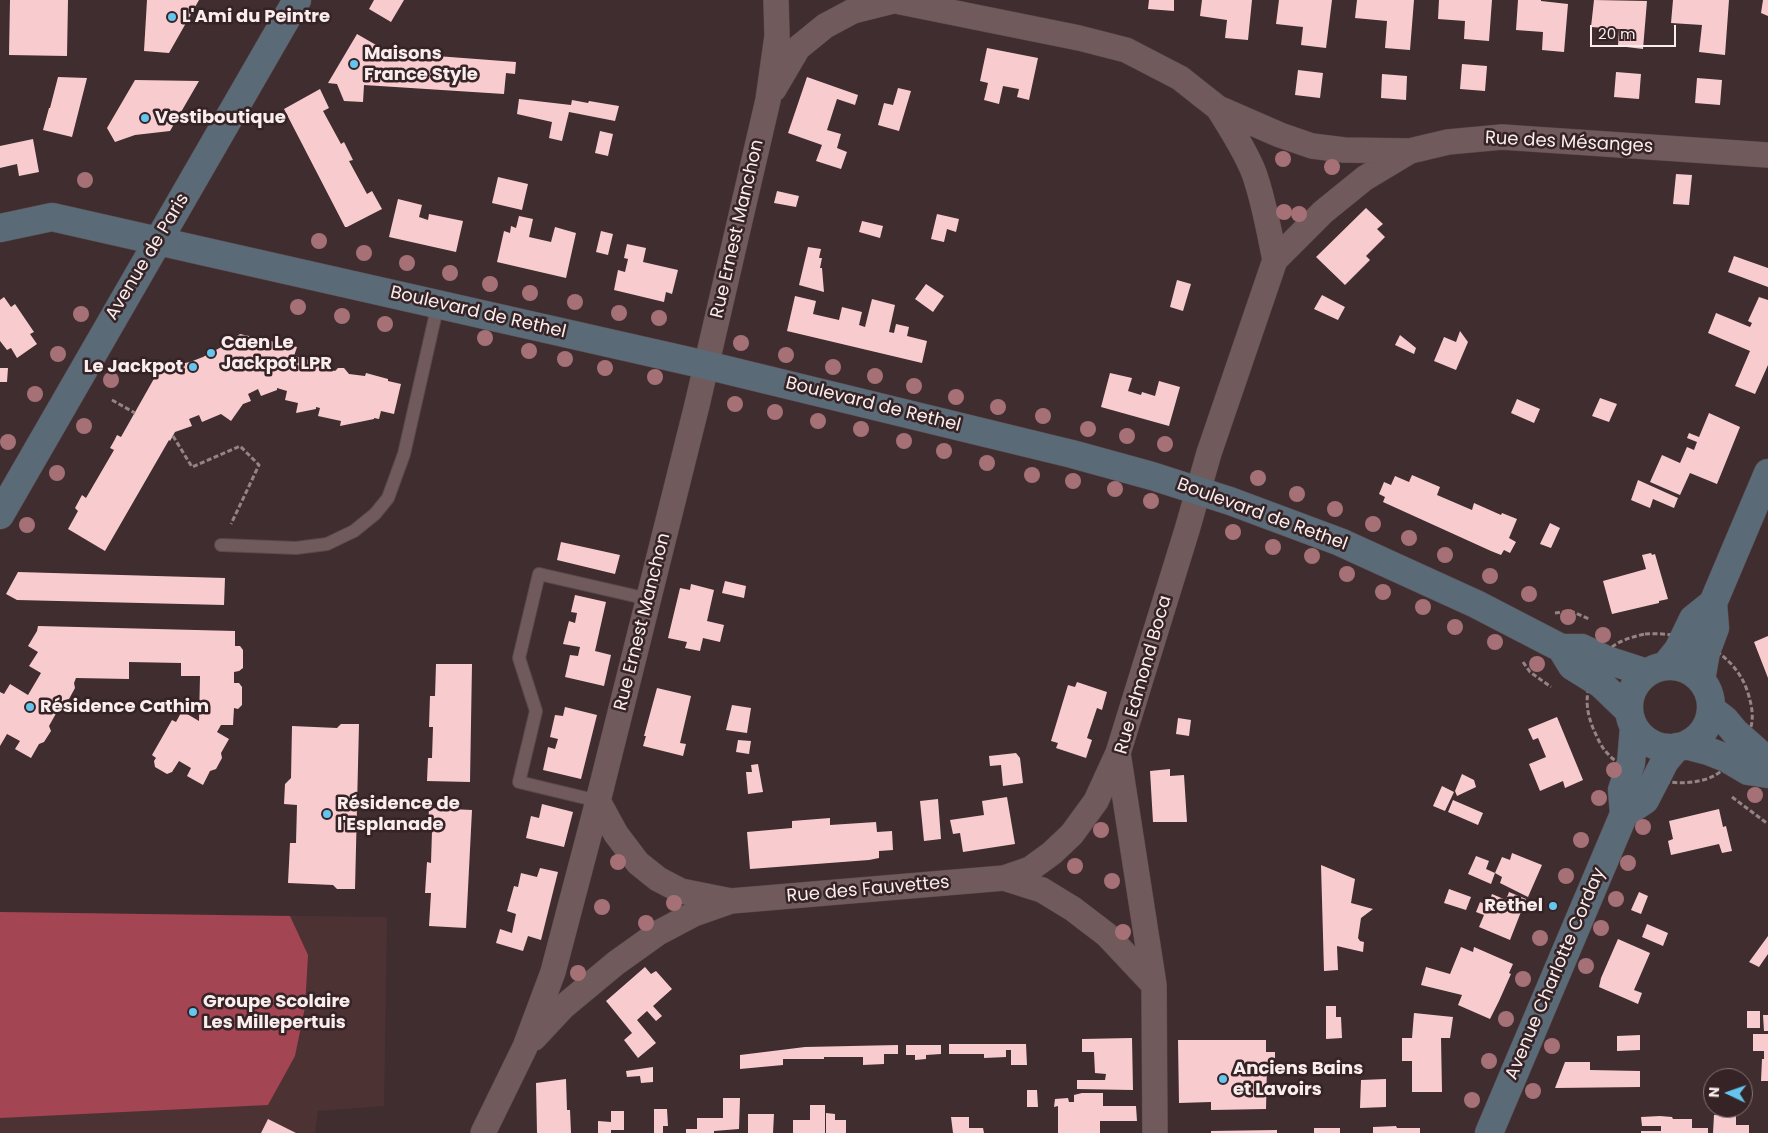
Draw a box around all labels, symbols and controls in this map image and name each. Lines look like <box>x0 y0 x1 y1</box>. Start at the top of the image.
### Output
place label: L'Ami du Peintre <box>182 6 330 28</box>
marker: L'Ami du Peintre <box>166 11 178 23</box>
scale bar <box>1593 15 1679 47</box>
text: 20 m <box>1598 23 1636 44</box>
place label: Maisons France Style <box>364 43 478 86</box>
marker: Maisons France Style <box>348 58 360 70</box>
place label: Vestiboutique <box>155 107 286 129</box>
marker: Vestiboutique <box>139 112 151 124</box>
street label: Rue des Mésanges <box>1484 128 1654 158</box>
street label: Rue Ernest Manchon <box>707 138 769 320</box>
street label: Avenue de Paris <box>102 190 194 324</box>
street label: Boulevard de Rethel <box>388 282 568 344</box>
place label: Caen Le Jackpot LPR <box>221 332 332 374</box>
marker: Caen Le Jackpot LPR <box>205 347 217 359</box>
place label: Le Jackpot <box>84 356 183 378</box>
marker: Le Jackpot <box>187 361 199 373</box>
street label: Boulevard de Rethel <box>783 373 963 437</box>
street label: Boulevard de Rethel <box>1174 474 1350 556</box>
street label: Rue Ernest Manchon <box>610 531 676 713</box>
street label: Rue Edmond Boca <box>1111 593 1177 757</box>
place label: Résidence Cathim <box>40 696 209 718</box>
marker: Résidence Cathim <box>24 701 36 713</box>
place label: Résidence de l'Esplanade <box>337 793 460 836</box>
marker: Résidence de l'Esplanade <box>321 808 333 820</box>
street label: Avenue Charlotte Corday <box>1501 865 1611 1083</box>
street label: Rue des Fauvettes <box>786 872 950 908</box>
place label: Rethel <box>1484 895 1543 917</box>
marker: Rethel <box>1547 900 1559 912</box>
place label: Groupe Scolaire Les Millepertuis <box>203 991 350 1034</box>
marker: Groupe Scolaire Les Millepertuis <box>187 1006 199 1018</box>
place label: Anciens Bains et Lavoirs <box>1233 1058 1363 1100</box>
north arrow <box>1703 1068 1753 1118</box>
marker: Anciens Bains et Lavoirs <box>1217 1073 1229 1085</box>
text: N <box>1704 1086 1724 1098</box>

